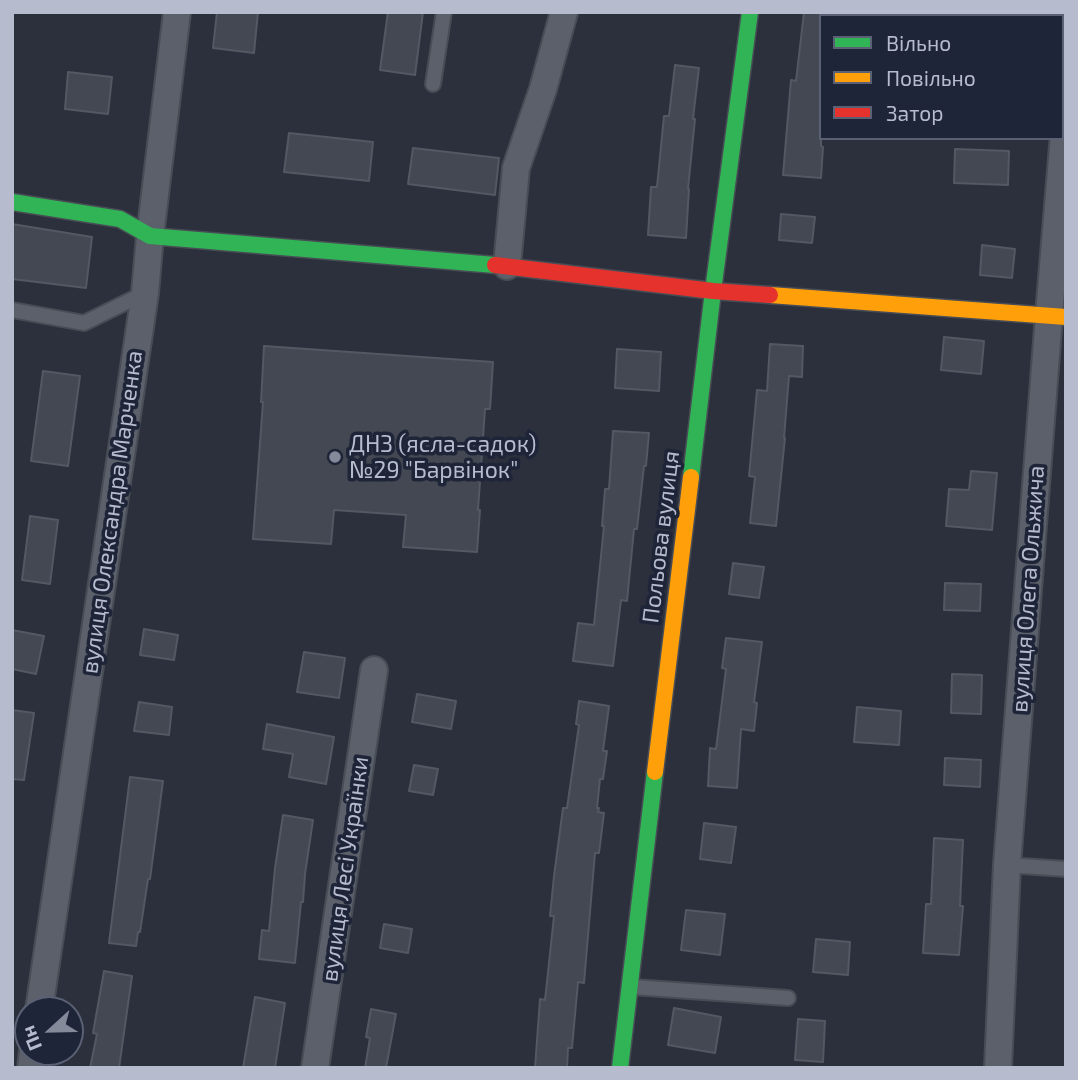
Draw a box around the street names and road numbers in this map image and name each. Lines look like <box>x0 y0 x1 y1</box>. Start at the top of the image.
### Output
street label: вулиця Олександра Марченка <box>76 349 148 675</box>
street label: Польова вулиця <box>637 449 685 625</box>
street label: вулиця Олега Ольжича <box>1006 465 1050 713</box>
street label: вулиця Лесі Українки <box>316 755 374 983</box>

